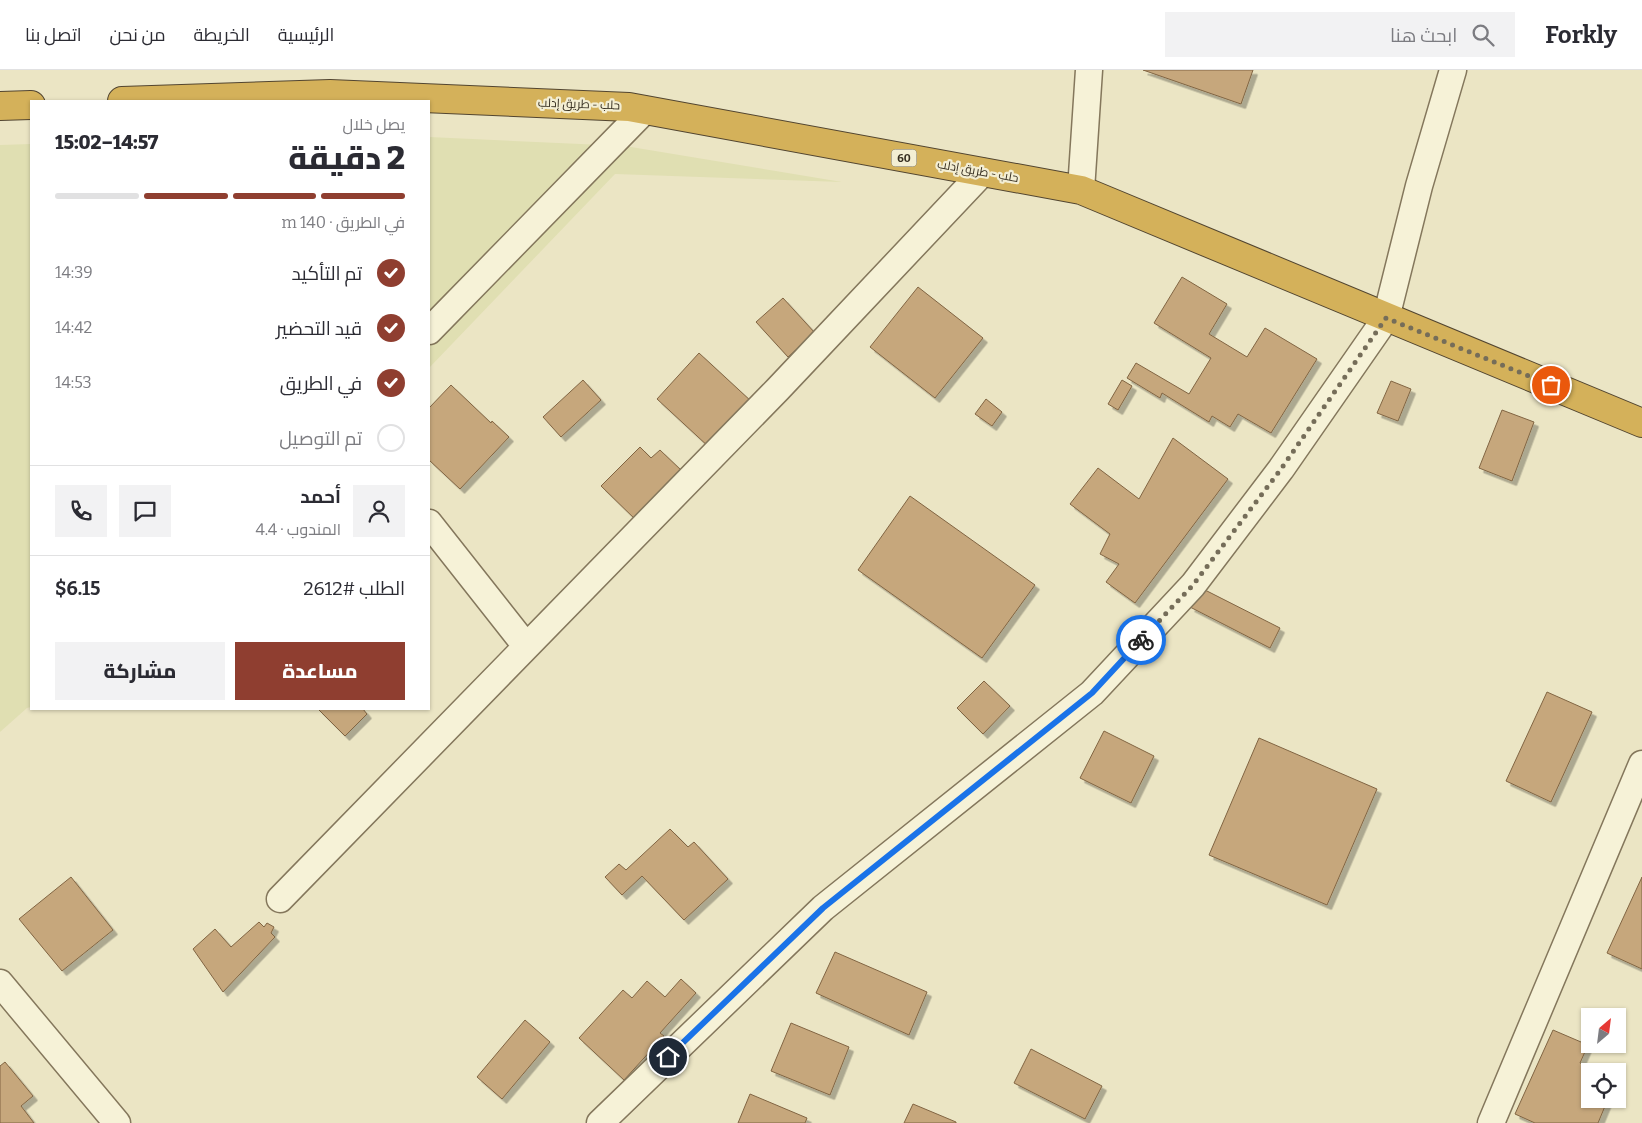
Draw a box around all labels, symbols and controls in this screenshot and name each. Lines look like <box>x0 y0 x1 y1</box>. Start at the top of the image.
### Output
search box <box>1165 12 1515 57</box>
icon: search <box>1469 21 1497 49</box>
text: Forkly <box>1545 21 1617 49</box>
text: اتصل بنا <box>25 24 82 46</box>
text: من نحن <box>110 24 166 46</box>
text: الخريطة <box>194 24 250 46</box>
text: الرئيسية <box>278 24 334 46</box>
text: ابحث هنا <box>1390 24 1457 47</box>
street label: حلب - طريق إدلب <box>538 96 620 112</box>
text: يصل خلال <box>342 115 405 134</box>
text: 14:57–15:02 <box>55 131 158 154</box>
text: 2 دقيقة <box>288 139 405 177</box>
road number: 60 <box>892 150 916 166</box>
street label: حلب - طريق إدلب <box>936 157 1020 185</box>
text: في الطريق · 140 m <box>281 213 405 232</box>
icon: check <box>377 259 405 287</box>
text: تم التأكيد <box>291 262 362 285</box>
text: 14:39 <box>55 263 93 282</box>
icon: check <box>377 314 405 342</box>
text: قيد التحضير <box>276 317 362 340</box>
text: 14:42 <box>55 318 92 337</box>
pin <box>1530 364 1572 406</box>
icon: check <box>377 369 405 397</box>
icon: bag <box>1537 371 1565 399</box>
text: في الطريق <box>280 372 362 395</box>
text: 14:53 <box>55 373 92 392</box>
text: تم التوصيل <box>279 427 362 450</box>
button: phone <box>55 485 107 537</box>
button: chat <box>119 485 171 537</box>
text: أحمد <box>300 485 341 508</box>
button: person <box>353 485 405 537</box>
text: المندوب · 4.4 <box>256 520 341 539</box>
text: $6.15 <box>55 577 100 600</box>
text: الطلب #2612 <box>303 577 405 600</box>
courier <box>1116 615 1166 665</box>
icon: bike <box>1127 626 1155 654</box>
button: مشاركة <box>55 642 225 700</box>
button: مساعدة <box>235 642 405 700</box>
north arrow <box>1581 1008 1626 1052</box>
map controls <box>1581 1008 1626 1108</box>
pin <box>647 1036 689 1078</box>
icon: home <box>654 1043 682 1071</box>
button: locate <box>1581 1063 1626 1108</box>

